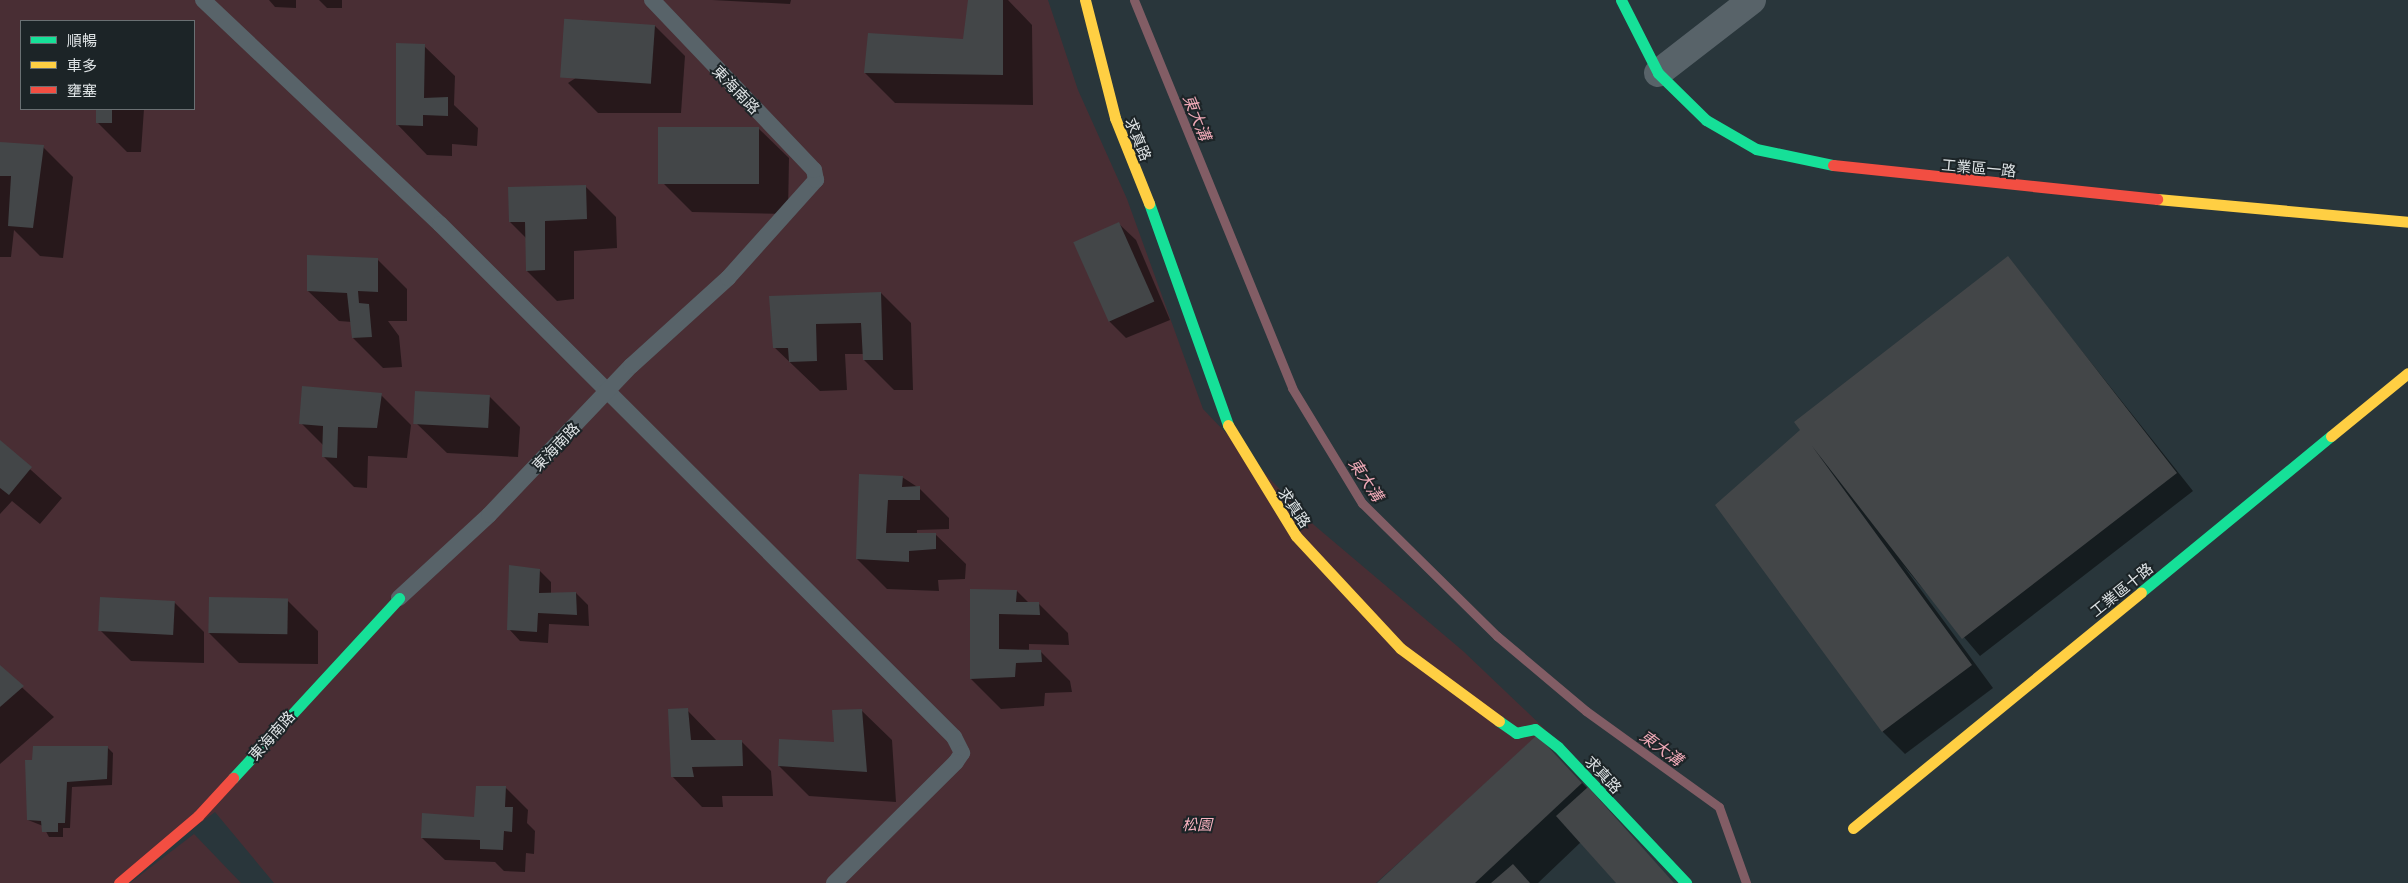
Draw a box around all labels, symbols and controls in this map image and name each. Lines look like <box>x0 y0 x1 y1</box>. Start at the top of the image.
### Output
legend <box>20 20 195 110</box>
text: 順暢 <box>67 29 97 50</box>
text: 車多 <box>67 54 97 75</box>
street label: 東海南路 <box>710 61 764 117</box>
text: 壅塞 <box>67 79 97 100</box>
water label: 東大溝 <box>1180 91 1216 143</box>
street label: 求真路 <box>1122 115 1156 163</box>
street label: 工業區一路 <box>1941 155 2017 179</box>
street label: 東海南路 <box>528 418 582 474</box>
water label: 東大溝 <box>1346 454 1388 504</box>
street label: 求真路 <box>1275 483 1315 531</box>
street label: 工業區十路 <box>2086 558 2156 620</box>
street label: 東海南路 <box>244 707 298 763</box>
water label: 東大溝 <box>1637 725 1687 769</box>
street label: 求真路 <box>1582 751 1626 797</box>
park label: 松園 <box>1182 815 1212 833</box>

